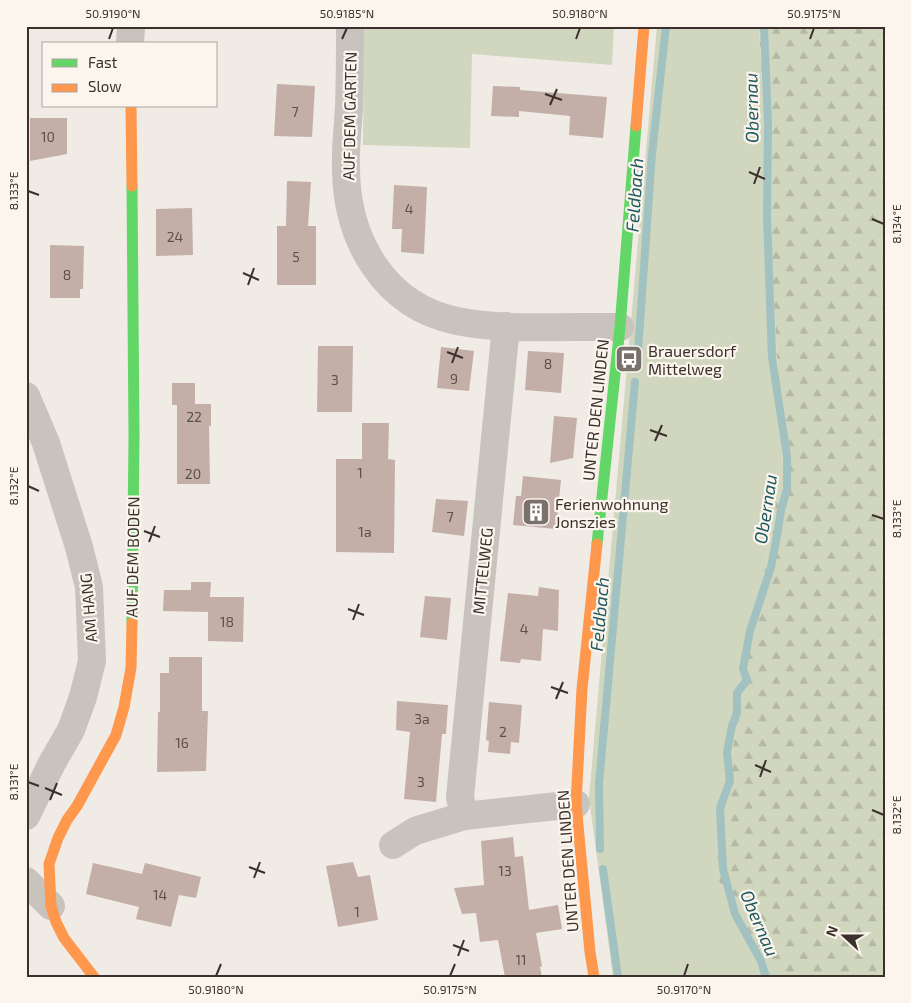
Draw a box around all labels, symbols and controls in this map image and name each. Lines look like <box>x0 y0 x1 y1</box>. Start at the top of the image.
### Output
text: 50.9190°N <box>86 6 140 20</box>
text: 50.9185°N <box>320 6 374 20</box>
text: 50.9180°N <box>552 6 608 20</box>
text: 50.9175°N <box>787 6 841 20</box>
legend <box>42 42 218 108</box>
street label: AUF DEM GARTEN <box>338 51 360 181</box>
text: Fast <box>88 53 118 71</box>
water label: Obernau <box>739 73 763 143</box>
text: Slow <box>88 77 122 95</box>
house number: 7 <box>291 103 299 120</box>
house number: 10 <box>41 128 55 145</box>
water label: Feldbach <box>620 157 648 233</box>
text: 8.133°E <box>6 171 20 210</box>
house number: 4 <box>405 200 413 217</box>
text: 8.134°E <box>889 204 903 244</box>
house number: 24 <box>167 228 183 245</box>
house number: 5 <box>292 248 300 265</box>
house number: 8 <box>63 266 71 283</box>
street label: UNTER DEN LINDEN <box>578 338 612 482</box>
place label: Brauersdorf Mittelweg <box>648 341 737 378</box>
bus stop icon: Brauersdorf Mittelweg <box>614 344 644 374</box>
house number: 8 <box>544 355 552 372</box>
house number: 9 <box>450 370 458 387</box>
house number: 3 <box>331 371 339 388</box>
house number: 22 <box>186 408 202 425</box>
house number: 1 <box>357 464 363 481</box>
house number: 20 <box>185 465 201 482</box>
text: 8.132°E <box>6 466 20 505</box>
water label: Obernau <box>749 473 781 545</box>
place label: Ferienwohnung Jonszies <box>555 494 668 531</box>
street label: AUF DEM BODEN <box>121 496 143 618</box>
building icon: Ferienwohnung Jonszies <box>521 497 551 527</box>
text: 8.133°E <box>889 499 903 538</box>
house number: 7 <box>446 508 454 525</box>
house number: 1a <box>358 523 372 540</box>
street label: MITTELWEG <box>468 527 496 615</box>
street label: AM HANG <box>76 573 100 643</box>
water label: Feldbach <box>585 576 613 652</box>
house number: 18 <box>220 613 234 630</box>
house number: 4 <box>520 620 528 637</box>
house number: 3a <box>414 710 430 727</box>
house number: 2 <box>499 723 507 740</box>
house number: 16 <box>175 734 189 751</box>
text: 8.131°E <box>6 763 20 800</box>
house number: 3 <box>417 773 425 790</box>
street label: UNTER DEN LINDEN <box>553 789 581 933</box>
text: 8.132°E <box>889 795 903 834</box>
house number: 13 <box>498 862 512 879</box>
house number: 14 <box>153 886 167 903</box>
water label: Obernau <box>736 886 784 960</box>
house number: 1 <box>354 903 360 920</box>
north arrow <box>818 910 868 960</box>
text: N <box>822 923 841 939</box>
house number: 11 <box>515 951 527 968</box>
text: 50.9180°N <box>188 982 244 996</box>
text: 50.9175°N <box>423 982 477 996</box>
text: 50.9170°N <box>657 982 711 996</box>

